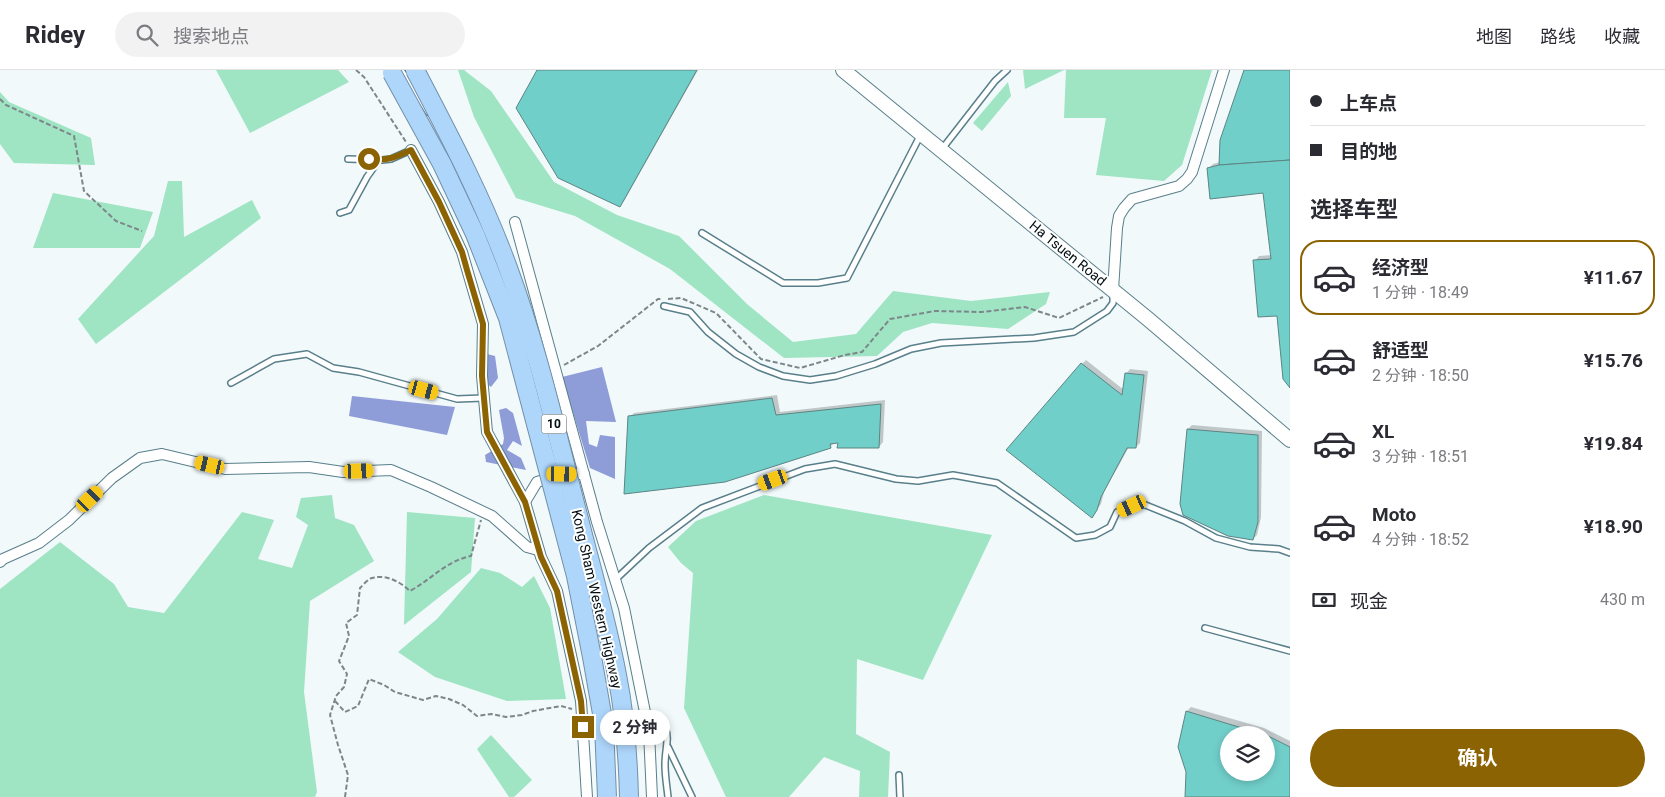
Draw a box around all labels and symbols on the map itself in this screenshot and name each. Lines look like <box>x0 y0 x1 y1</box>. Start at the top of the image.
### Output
route start <box>358 148 380 170</box>
street label: Ha Tsuen Road <box>1026 217 1110 289</box>
car <box>407 379 440 401</box>
road number: 10 <box>542 414 566 434</box>
car <box>193 454 226 476</box>
car <box>343 463 374 479</box>
car <box>546 466 577 482</box>
car <box>756 468 789 492</box>
car <box>73 483 106 515</box>
car <box>1115 493 1148 519</box>
street label: Kong Sham Western Highway <box>569 508 626 691</box>
callout: 2 分钟 <box>600 710 670 744</box>
route end <box>572 716 594 738</box>

